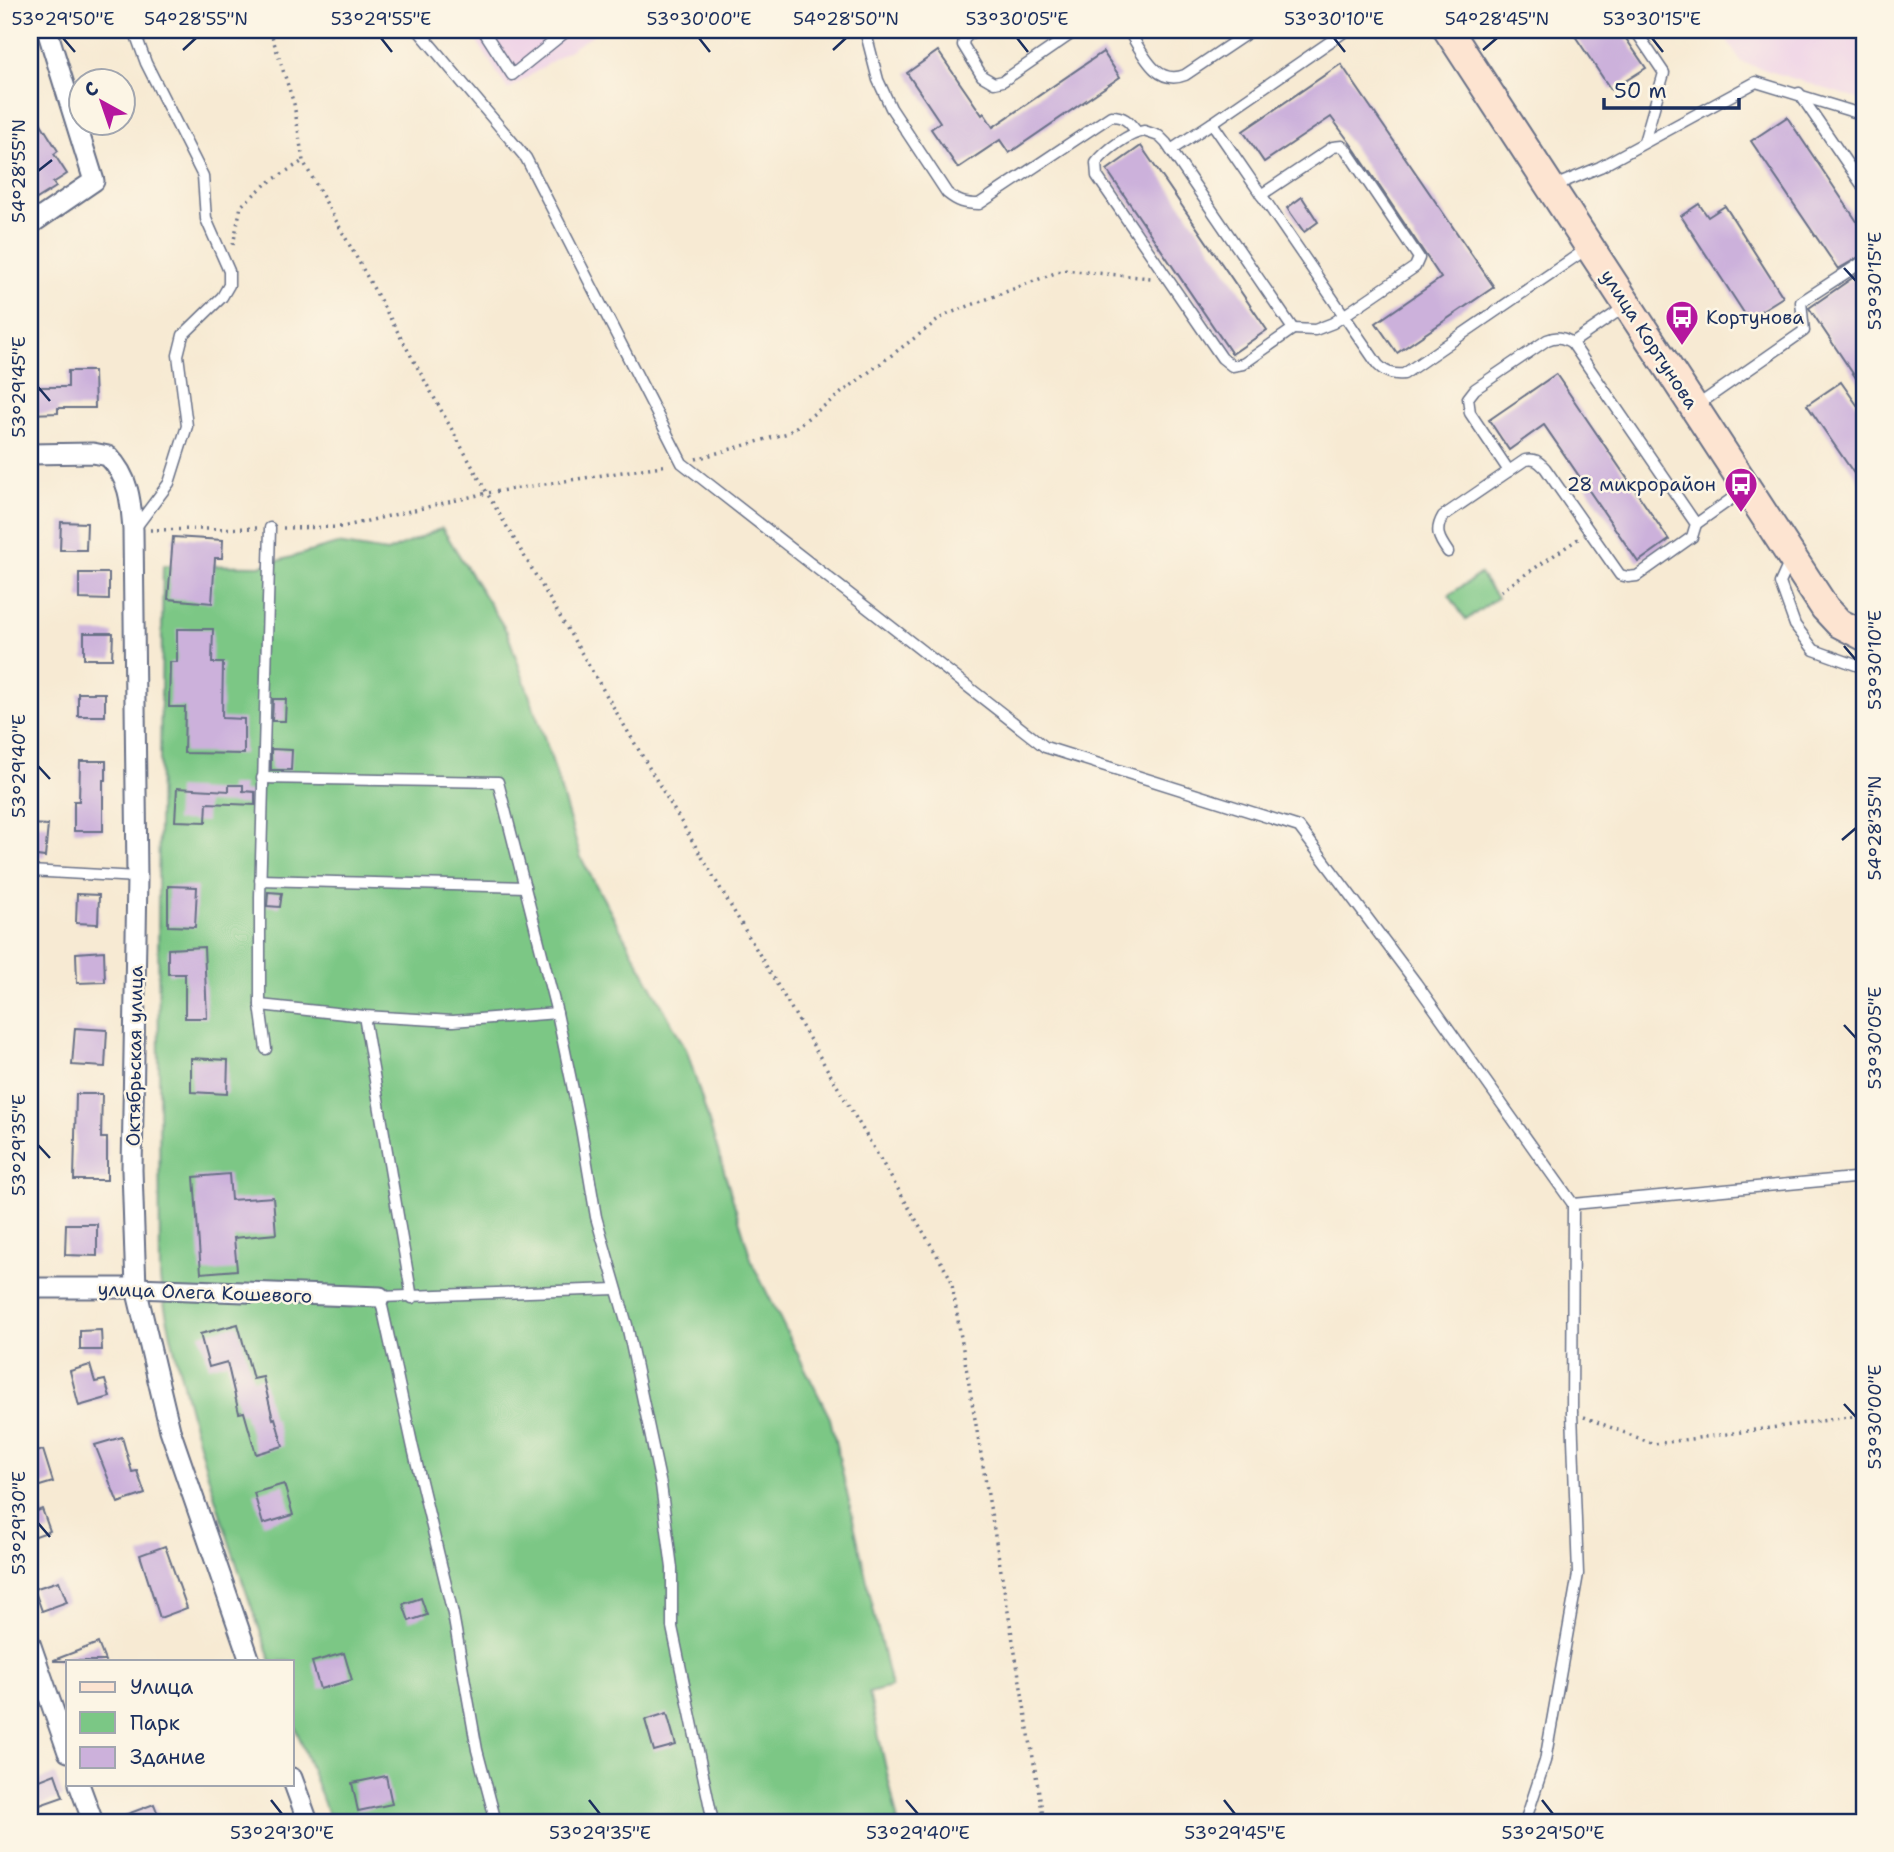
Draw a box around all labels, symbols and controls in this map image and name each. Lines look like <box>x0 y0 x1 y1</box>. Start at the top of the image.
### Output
text: 53°29'50"E <box>12 7 114 31</box>
text: 54°28'55"N <box>144 7 248 31</box>
text: 53°29'55"E <box>331 7 431 31</box>
text: 53°30'00"E <box>647 7 751 31</box>
text: 54°28'50"N <box>793 7 899 31</box>
text: 53°30'05"E <box>966 7 1068 31</box>
text: 53°30'10"E <box>1284 7 1384 31</box>
text: 54°28'45"N <box>1445 7 1549 31</box>
text: 53°30'15"E <box>1603 7 1701 31</box>
north arrow <box>66 66 136 136</box>
scale bar <box>1604 66 1738 110</box>
text: С <box>79 76 104 103</box>
text: 50 m <box>1614 77 1667 105</box>
text: 54°28'55"N <box>7 119 31 223</box>
text: 53°30'15"E <box>1863 232 1887 330</box>
street label: улица Кортунова <box>1595 265 1704 414</box>
bus stop icon: Кортунова <box>1663 298 1701 347</box>
place label: Кортунова <box>1706 305 1804 330</box>
text: 53°29'45"E <box>7 336 31 438</box>
bus stop icon: 28 микрорайон <box>1722 465 1760 514</box>
place label: 28 микрорайон <box>1567 472 1716 497</box>
text: 53°30'10"E <box>1863 610 1887 710</box>
text: 53°29'40"E <box>7 714 31 818</box>
text: 54°28'35"N <box>1863 776 1887 880</box>
street label: Октябрьская улица <box>120 965 149 1147</box>
text: 53°30'05"E <box>1863 987 1887 1089</box>
text: 53°29'35"E <box>7 1094 31 1196</box>
street label: улица Олега Кошевого <box>97 1276 313 1309</box>
text: 53°30'00"E <box>1863 1365 1887 1469</box>
text: 53°29'30"E <box>7 1471 31 1575</box>
legend <box>66 1660 294 1786</box>
text: Улица <box>130 1673 193 1701</box>
text: Парк <box>130 1709 180 1737</box>
text: Здание <box>130 1743 206 1771</box>
text: 53°29'30"E <box>230 1821 334 1845</box>
text: 53°29'35"E <box>549 1821 651 1845</box>
text: 53°29'40"E <box>866 1821 970 1845</box>
text: 53°29'45"E <box>1184 1821 1286 1845</box>
text: 53°29'50"E <box>1502 1821 1604 1845</box>

